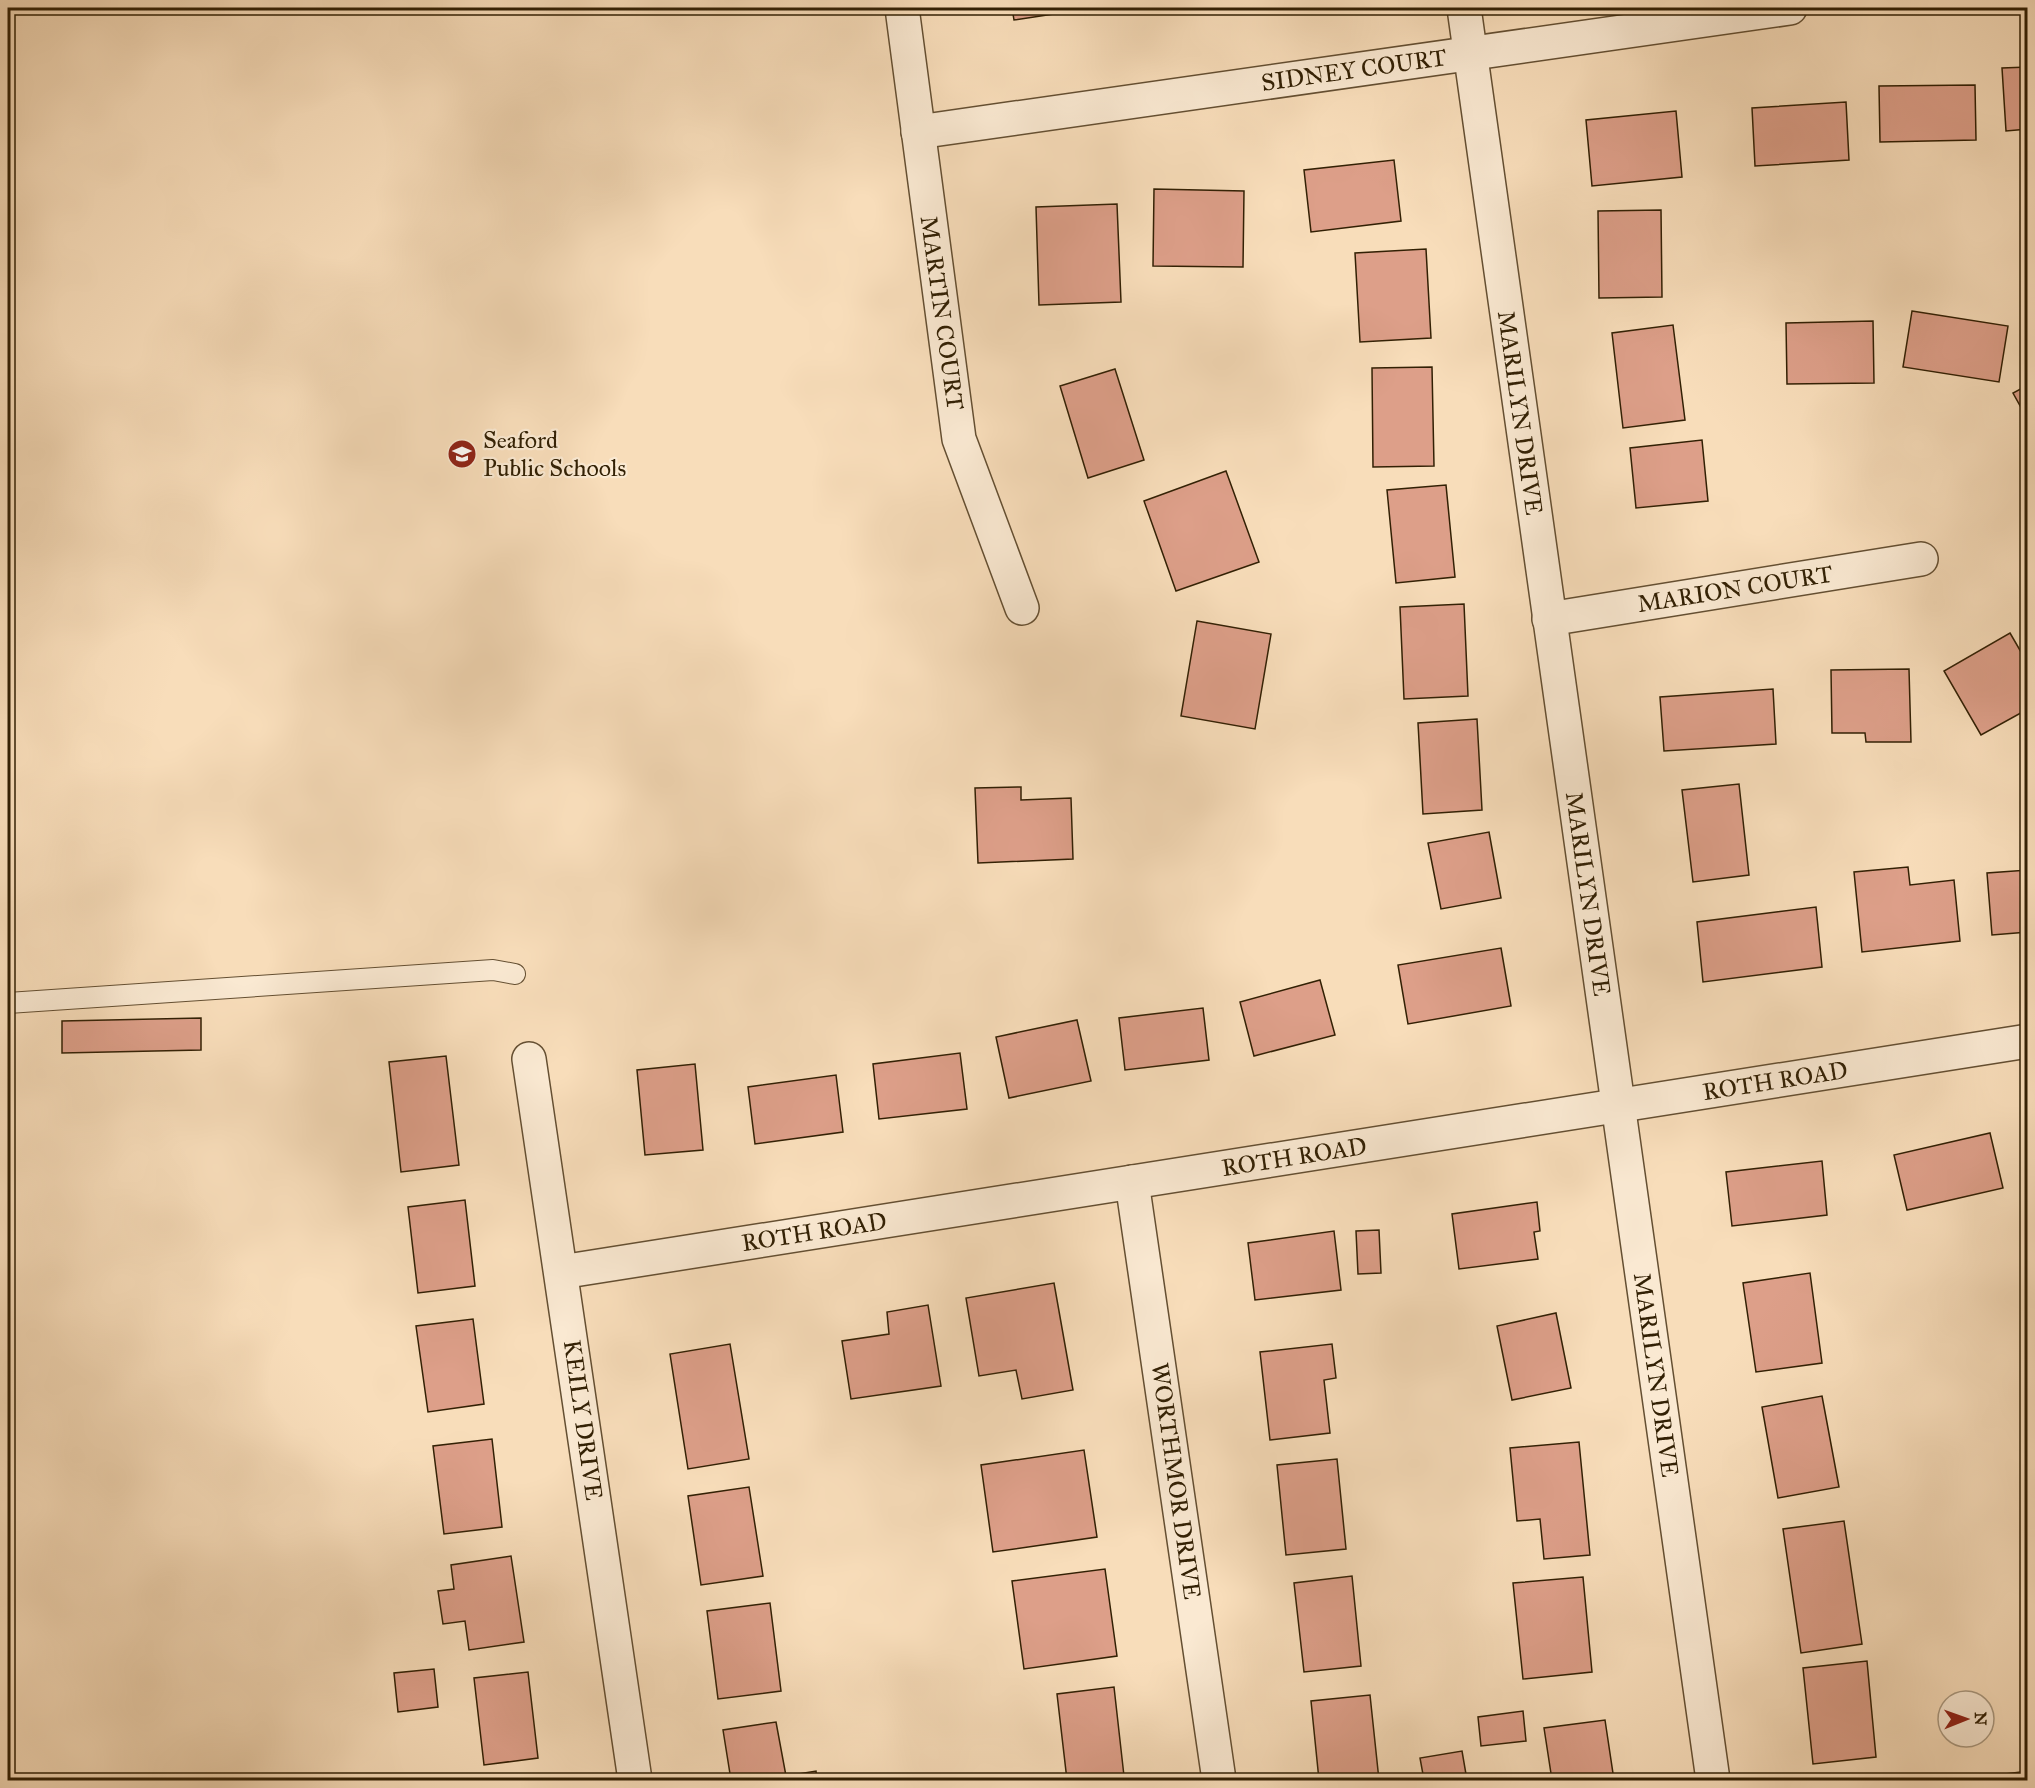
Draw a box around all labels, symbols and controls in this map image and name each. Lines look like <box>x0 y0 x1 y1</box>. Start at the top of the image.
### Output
street label: SIDNEY COURT <box>1259 42 1449 98</box>
street label: MARTIN COURT <box>914 214 970 412</box>
street label: MARILYN DRIVE <box>1491 309 1549 517</box>
place label: Seaford Public Schools <box>483 425 626 483</box>
school or university icon: Seaford Public Schools <box>446 438 478 470</box>
street label: MARION COURT <box>1635 559 1835 619</box>
street label: MARILYN DRIVE <box>1559 790 1617 998</box>
street label: ROTH ROAD <box>1700 1055 1850 1107</box>
street label: ROTH ROAD <box>1219 1131 1369 1183</box>
street label: ROTH ROAD <box>739 1206 889 1258</box>
street label: MARILYN DRIVE <box>1627 1271 1685 1479</box>
street label: KEILY DRIVE <box>557 1338 609 1502</box>
street label: WORTHMOR DRIVE <box>1145 1361 1207 1601</box>
north arrow <box>1936 1689 1996 1749</box>
text: N <box>1971 1712 1990 1726</box>

